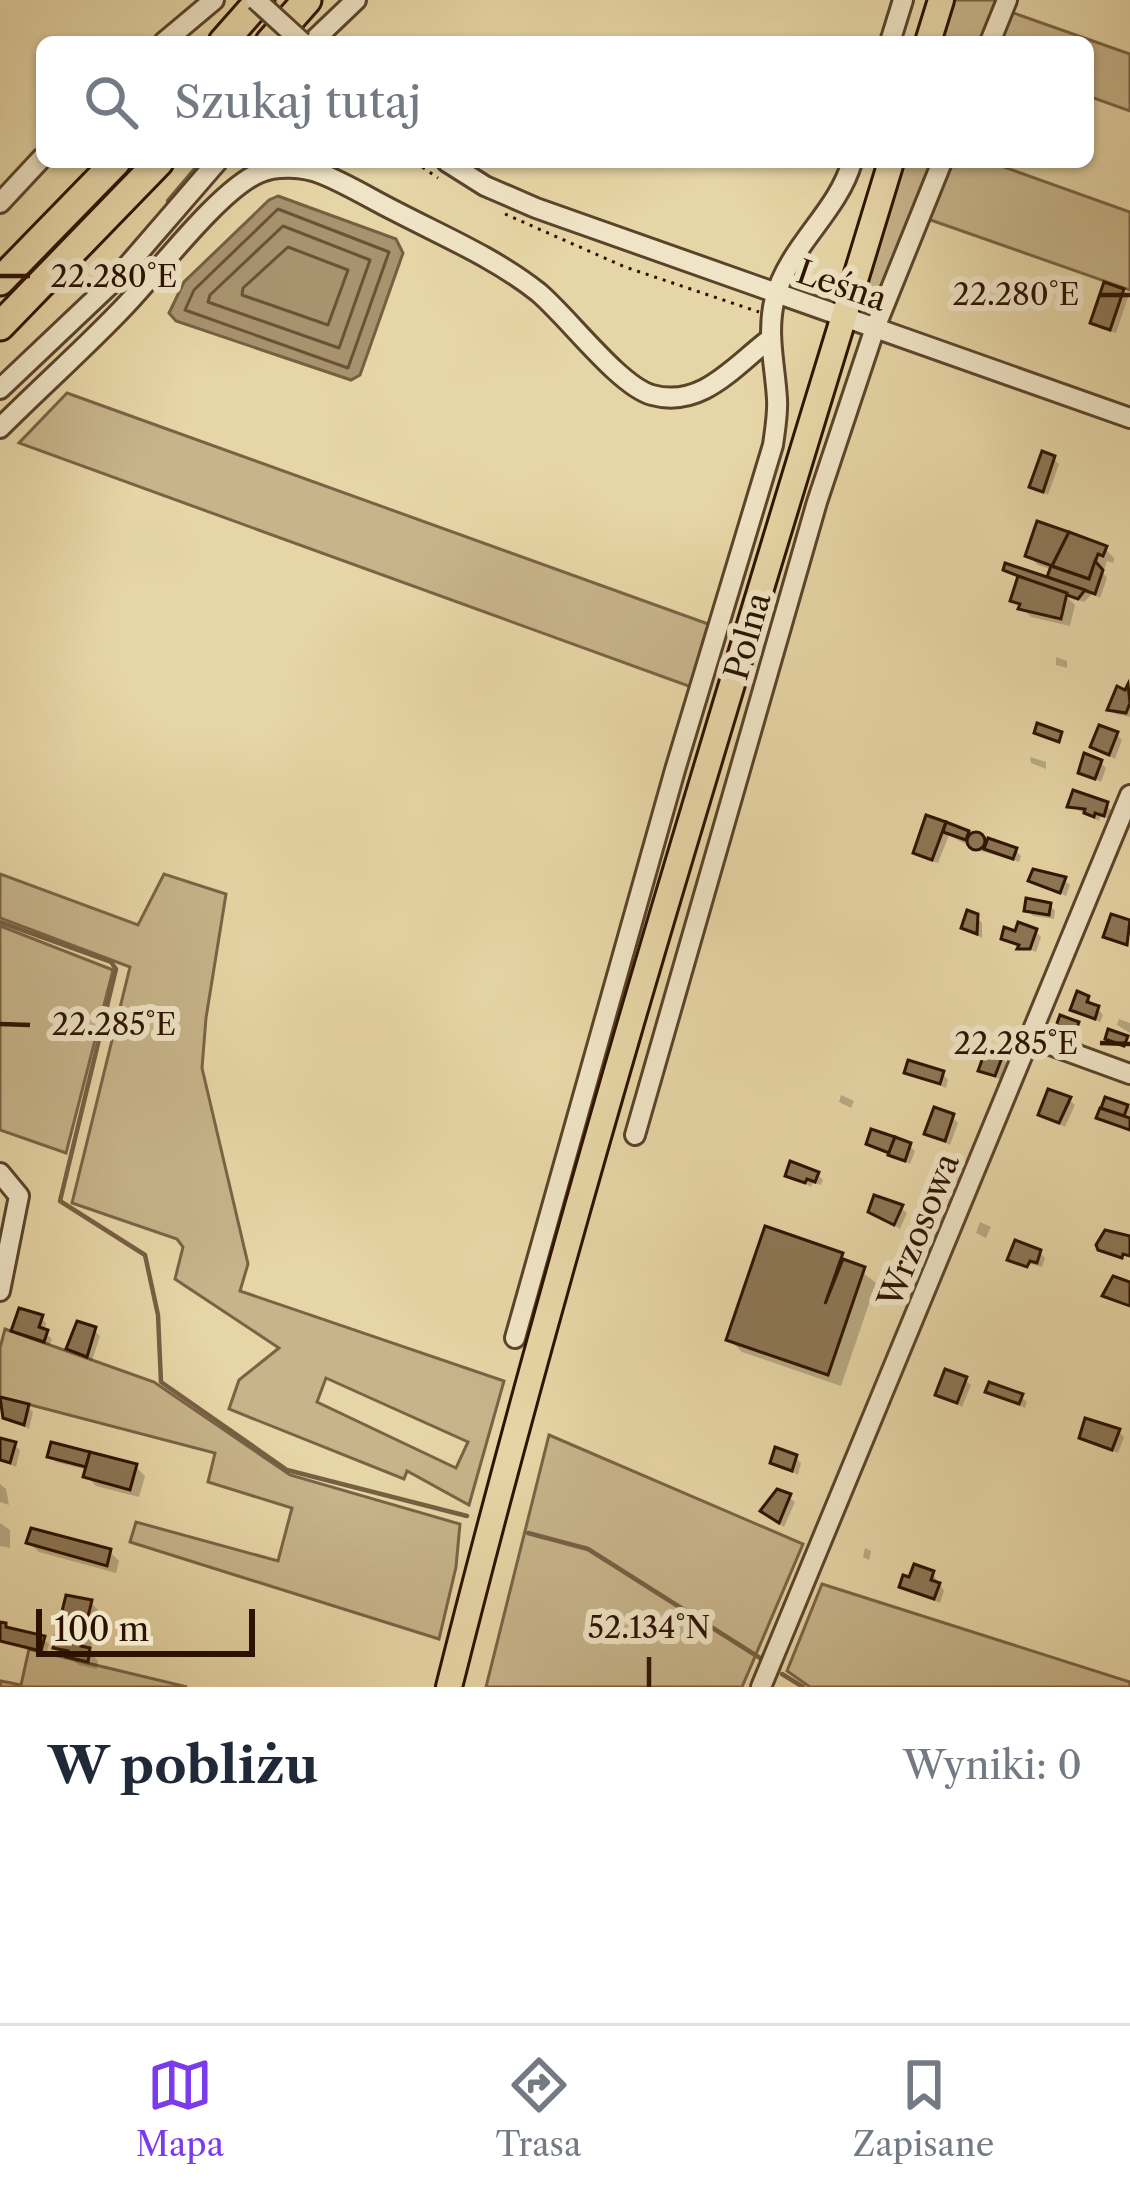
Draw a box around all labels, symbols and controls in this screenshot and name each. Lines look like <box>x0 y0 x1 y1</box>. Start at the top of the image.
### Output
search box <box>36 36 1094 168</box>
icon: search <box>78 69 144 135</box>
text: Szukaj tutaj <box>174 74 421 130</box>
street label: Leśna <box>791 251 893 320</box>
text: 22.280°E <box>50 258 178 295</box>
text: 22.280°E <box>952 276 1080 313</box>
street label: Polna <box>715 587 780 685</box>
text: 22.285°E <box>52 1006 176 1043</box>
text: 22.285°E <box>954 1025 1078 1062</box>
street label: Wrzosowa <box>869 1147 968 1314</box>
scale bar <box>36 1603 255 1656</box>
text: 100 m <box>54 1609 149 1650</box>
text: 52.134°N <box>588 1609 710 1646</box>
text: W pobliżu <box>48 1734 319 1796</box>
text: Wyniki: 0 <box>903 1741 1082 1789</box>
tab: Mapa <box>136 2052 224 2165</box>
tab: Trasa <box>496 2052 581 2165</box>
tab: Zapisane <box>853 2052 994 2165</box>

